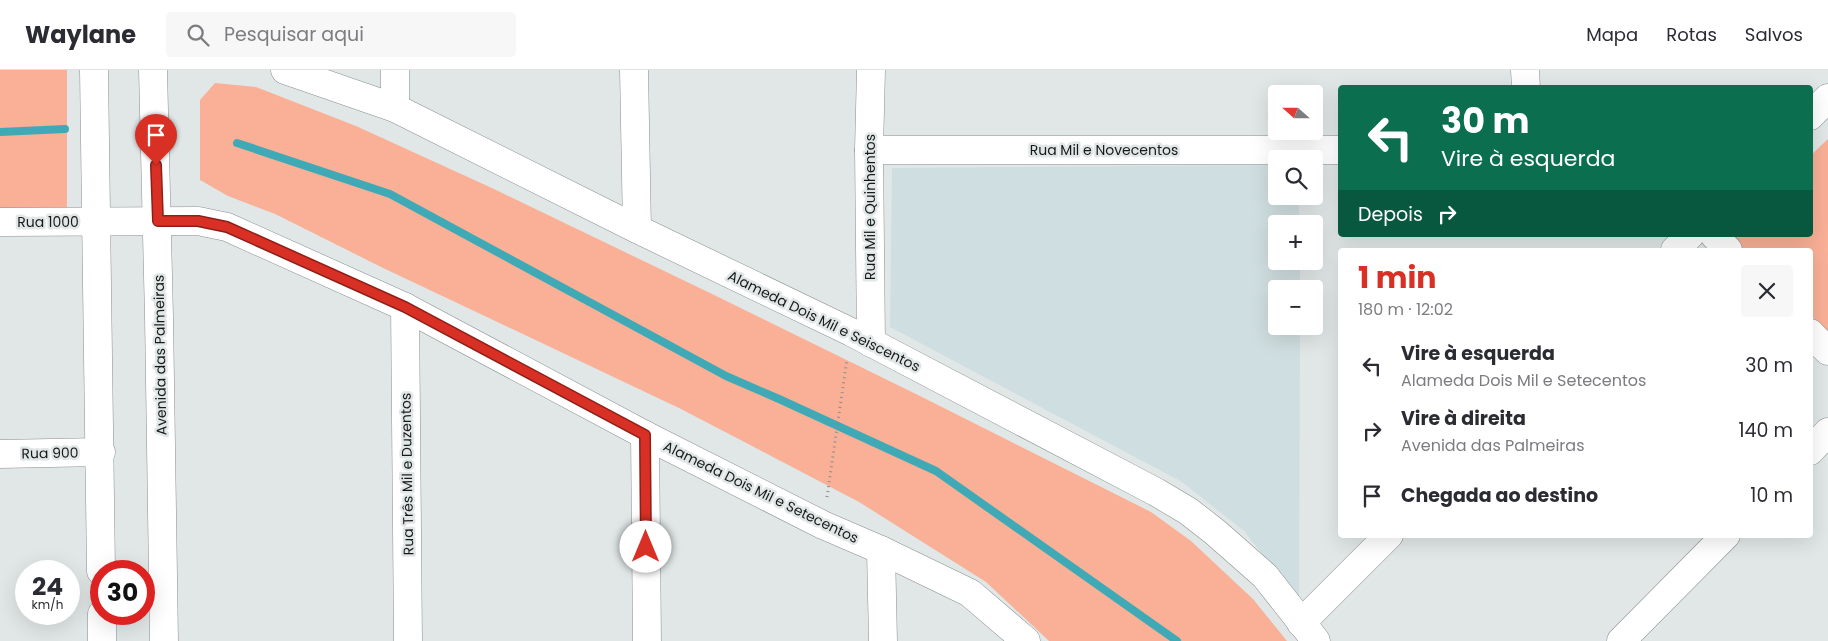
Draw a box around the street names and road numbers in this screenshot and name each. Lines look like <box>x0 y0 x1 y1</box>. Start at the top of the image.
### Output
street label: Rua Mil e Quinhentos <box>860 134 880 280</box>
street label: Rua Mil e Novecentos <box>1030 140 1178 160</box>
street label: Rua 1000 <box>17 212 79 232</box>
street label: Alameda Dois Mil e Seiscentos <box>724 266 924 376</box>
street label: Avenida das Palmeiras <box>149 275 171 435</box>
street label: Rua Três Mil e Duzentos <box>396 393 418 555</box>
street label: Alameda Dois Mil e Setecentos <box>660 436 862 548</box>
street label: Rua 900 <box>21 443 79 463</box>

